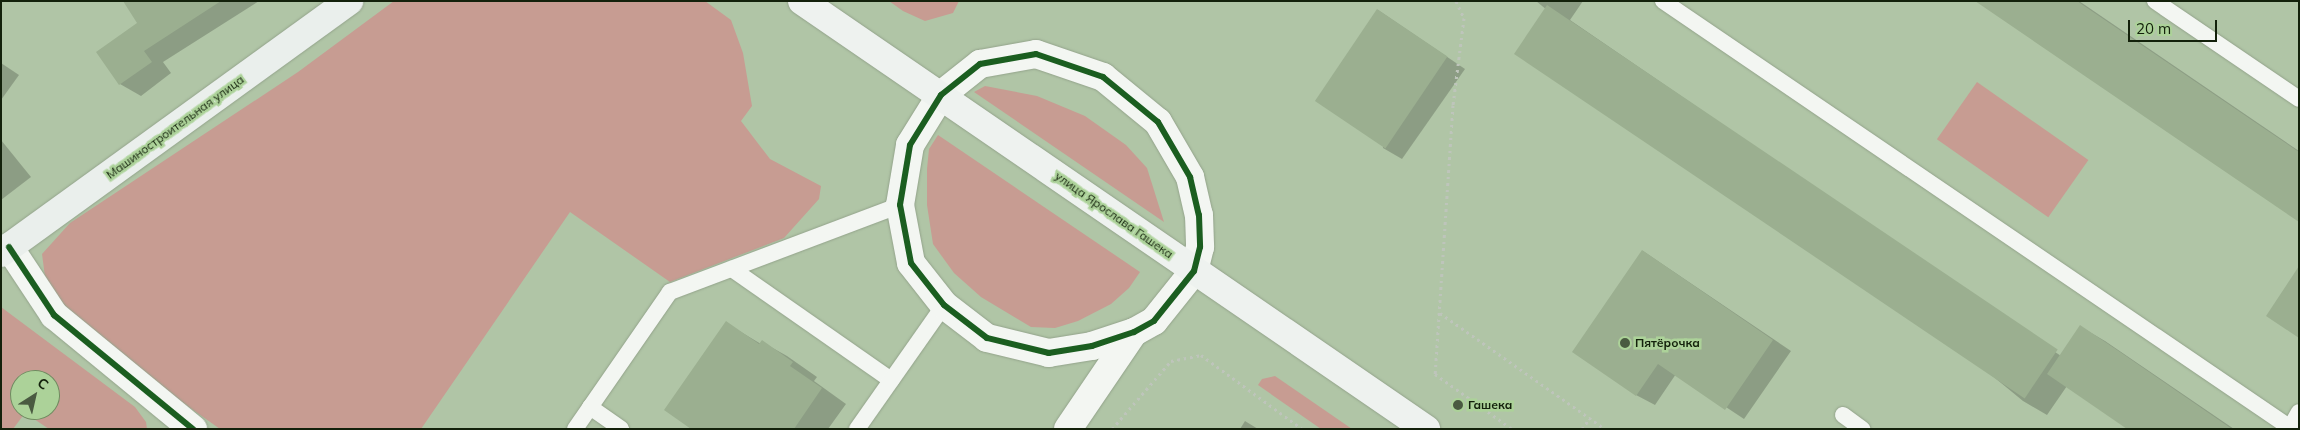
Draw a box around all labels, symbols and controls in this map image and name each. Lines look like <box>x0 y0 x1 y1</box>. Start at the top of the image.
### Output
scale bar <box>2130 10 2219 42</box>
text: 20 m <box>2136 19 2171 38</box>
street label: Машиностроительная улица <box>103 72 247 182</box>
street label: улица Ярослава Гашека <box>1052 169 1176 261</box>
place label: Пятёрочка <box>1635 336 1700 350</box>
marker: Пятёрочка <box>1619 337 1631 349</box>
north arrow <box>10 370 60 420</box>
text: С <box>34 373 52 394</box>
place label: Гашека <box>1468 398 1512 412</box>
marker: Гашека <box>1452 399 1464 411</box>

